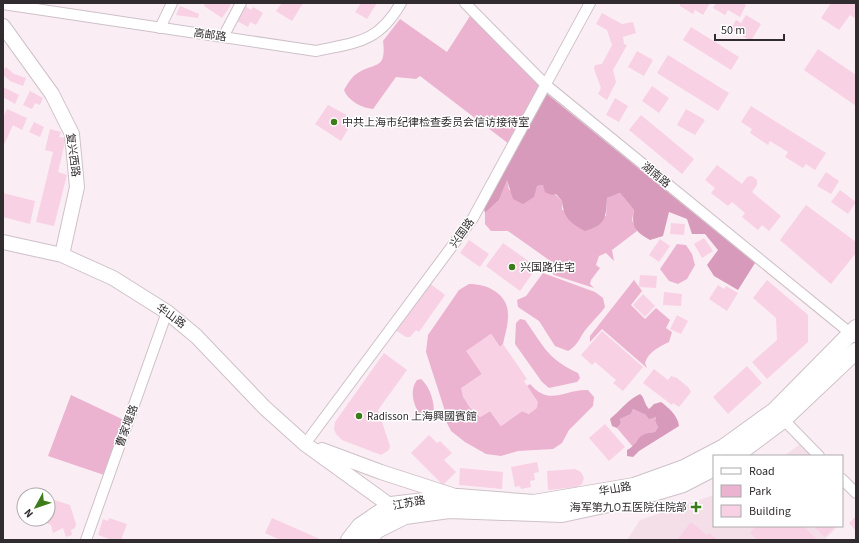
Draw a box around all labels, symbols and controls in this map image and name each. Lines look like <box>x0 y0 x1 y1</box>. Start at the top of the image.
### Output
scale bar <box>715 16 784 42</box>
text: 50 m <box>721 22 745 39</box>
street label: 高邮路 <box>193 25 227 45</box>
place label: 中共上海市纪律检查委员会信访接待室 <box>342 115 529 130</box>
marker: 中共上海市纪律检查委员会信访接待室 <box>329 117 339 127</box>
street label: 复兴西路 <box>63 132 83 178</box>
street label: 湖南路 <box>638 159 674 191</box>
street label: 兴国路 <box>446 215 478 251</box>
place label: 兴国路住宅 <box>520 260 575 275</box>
marker: 兴国路住宅 <box>507 262 517 272</box>
street label: 华山路 <box>153 300 189 332</box>
street label: 曹家堰路 <box>112 403 142 449</box>
place label: Radisson 上海興國賓館 <box>367 409 477 424</box>
marker: Radisson 上海興國賓館 <box>354 411 364 421</box>
legend <box>713 455 843 527</box>
text: Road <box>749 463 775 480</box>
street label: 华山路 <box>597 479 633 499</box>
text: Park <box>749 483 771 500</box>
north arrow <box>16 487 56 527</box>
street label: 江苏路 <box>391 492 427 514</box>
place label: 海军第九O五医院住院部 <box>570 500 687 515</box>
marker: 海军第九O五医院住院部 <box>690 501 702 513</box>
text: Building <box>749 503 791 520</box>
text: N <box>21 505 37 521</box>

